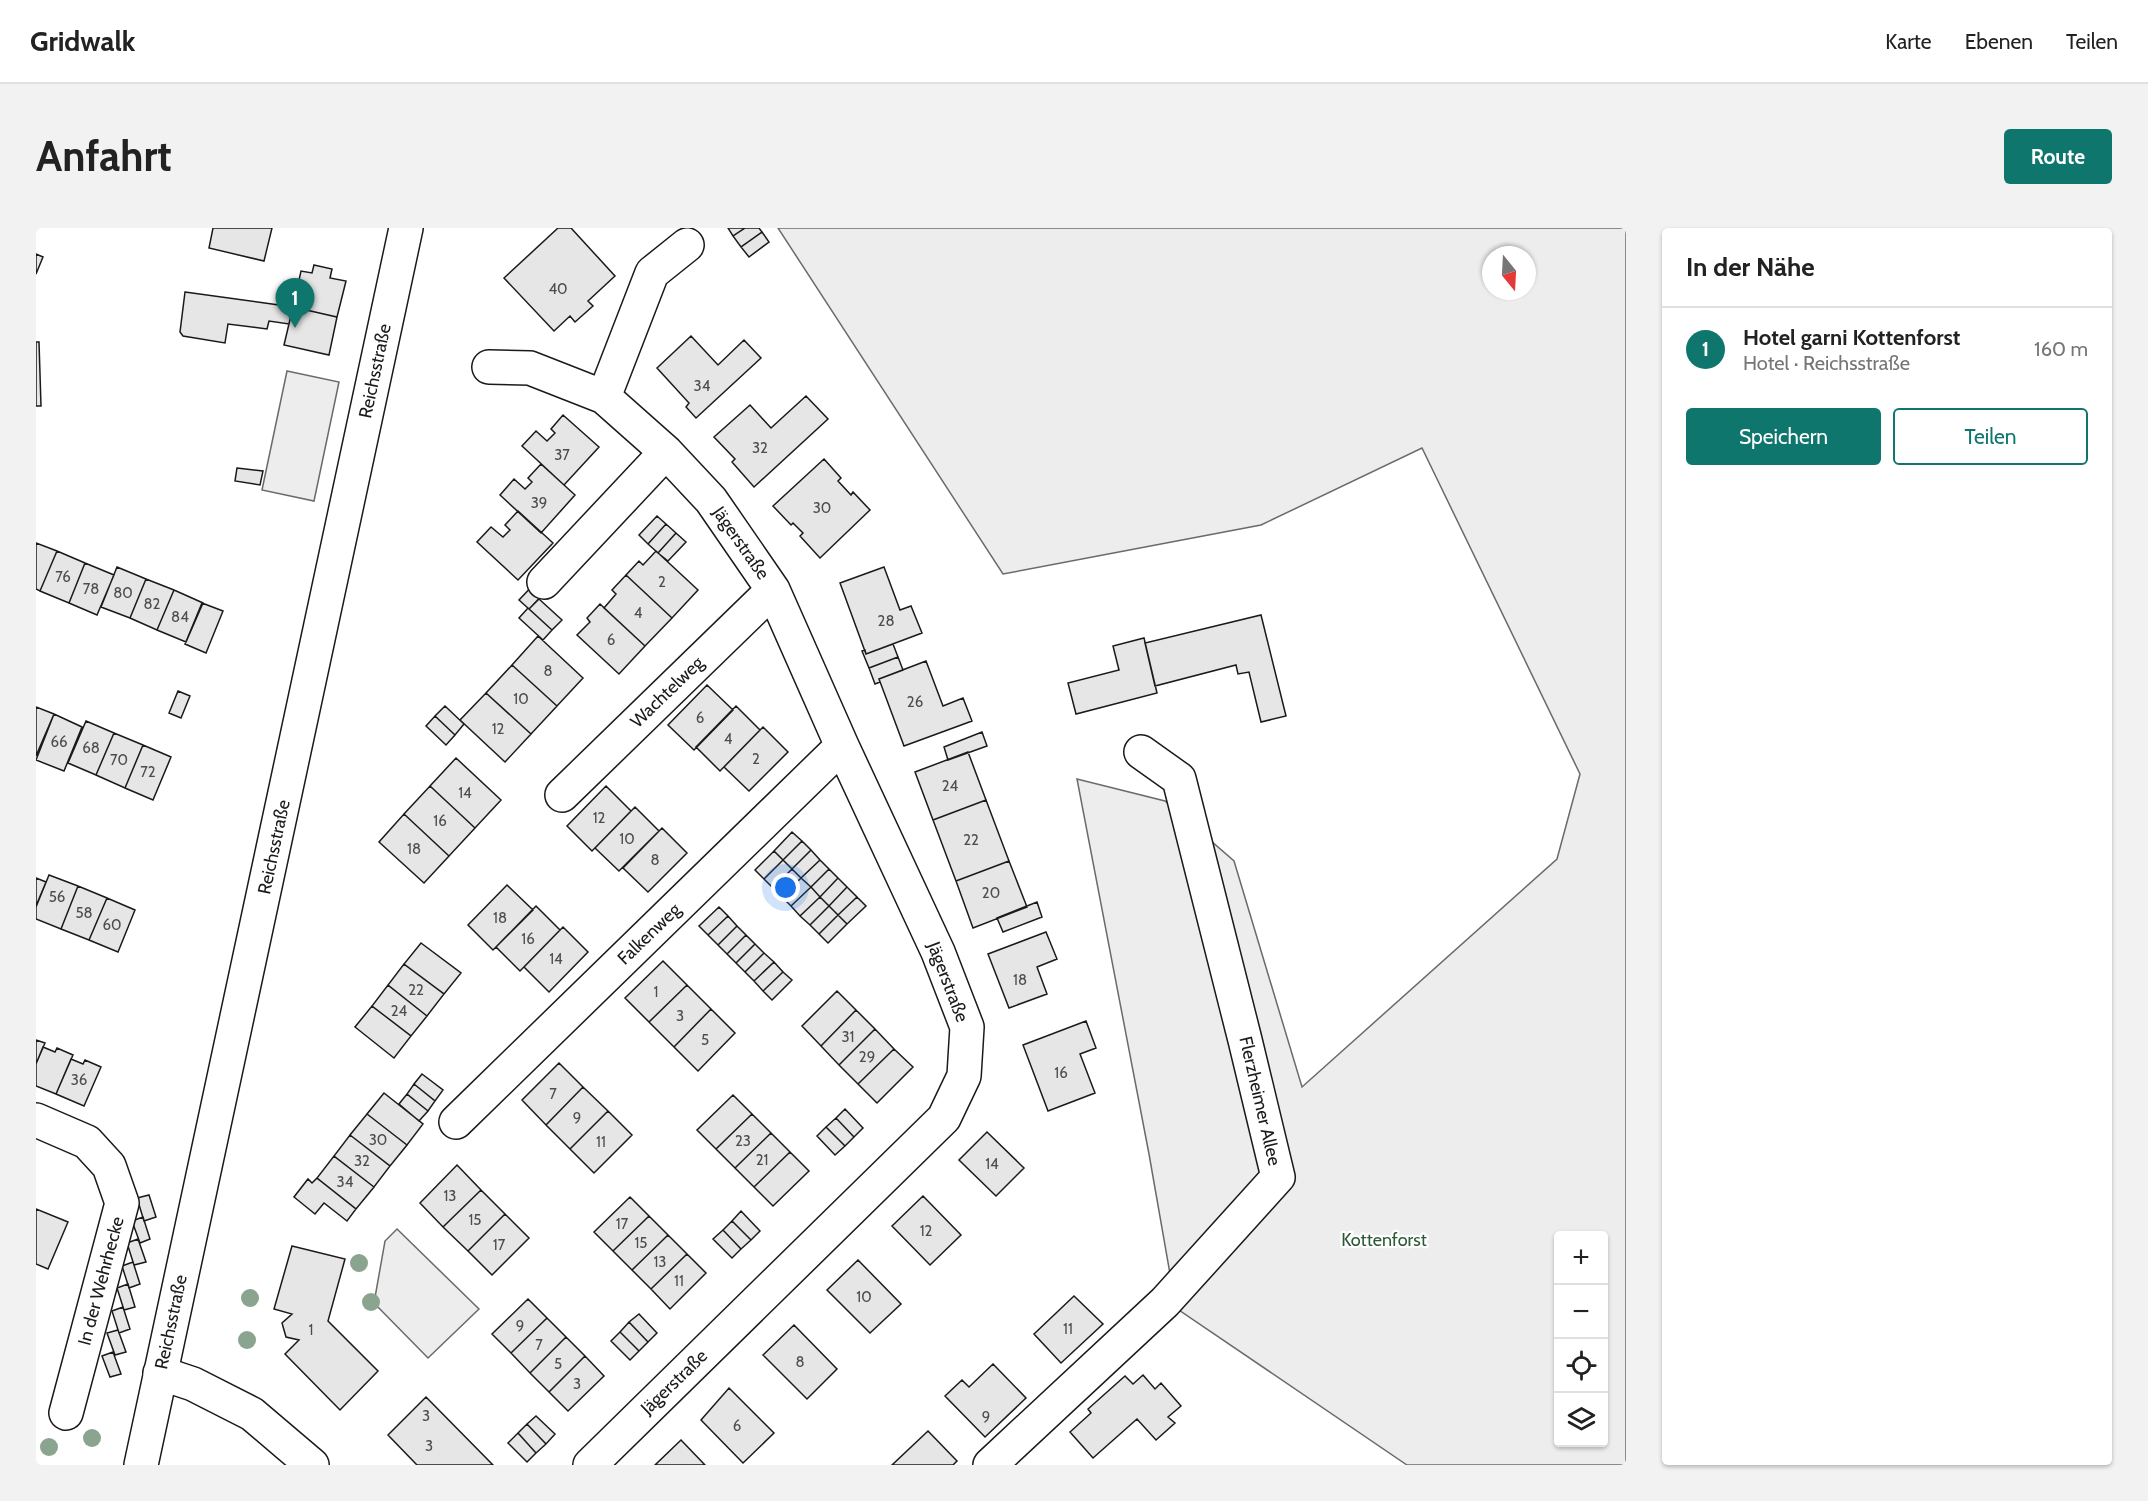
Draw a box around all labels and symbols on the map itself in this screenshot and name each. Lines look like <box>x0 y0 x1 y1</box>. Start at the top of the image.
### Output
north arrow <box>1482 246 1536 300</box>
pin: 1 <box>276 279 314 328</box>
house number: 40 <box>548 280 568 298</box>
street label: Reichsstraße <box>354 322 396 420</box>
house number: 34 <box>694 377 711 395</box>
house number: 32 <box>752 439 768 457</box>
house number: 37 <box>554 446 570 464</box>
house number: 39 <box>531 494 547 512</box>
house number: 30 <box>813 499 831 517</box>
street label: Jägerstraße <box>707 501 774 584</box>
house number: 76 <box>55 568 71 586</box>
house number: 2 <box>658 573 666 591</box>
house number: 78 <box>83 580 99 598</box>
house number: 80 <box>113 584 133 602</box>
house number: 82 <box>144 595 161 613</box>
house number: 4 <box>634 604 643 622</box>
house number: 84 <box>171 608 189 626</box>
house number: 28 <box>878 612 894 630</box>
house number: 6 <box>607 631 615 649</box>
street label: Wachtelweg <box>626 651 709 732</box>
house number: 8 <box>543 662 553 680</box>
house number: 10 <box>513 690 529 708</box>
house number: 26 <box>907 693 923 711</box>
house number: 6 <box>696 709 704 727</box>
house number: 12 <box>492 720 505 738</box>
house number: 4 <box>724 730 733 748</box>
house number: 66 <box>50 733 68 751</box>
house number: 68 <box>82 739 100 757</box>
house number: 2 <box>752 750 760 768</box>
house number: 70 <box>110 751 128 769</box>
house number: 72 <box>140 763 156 781</box>
house number: 24 <box>942 777 959 795</box>
house number: 14 <box>458 784 472 802</box>
street label: Reichsstraße <box>253 798 295 896</box>
house number: 12 <box>593 809 606 827</box>
house number: 16 <box>433 812 447 830</box>
house number: 10 <box>619 830 635 848</box>
house number: 22 <box>963 831 979 849</box>
house number: 18 <box>407 840 421 858</box>
house number: 8 <box>650 851 660 869</box>
your location <box>771 873 800 902</box>
house number: 20 <box>982 884 1000 902</box>
house number: 56 <box>49 888 65 906</box>
street label: Falkenweg <box>613 898 686 969</box>
house number: 58 <box>75 904 93 922</box>
house number: 18 <box>493 909 507 927</box>
house number: 60 <box>103 916 122 934</box>
house number: 16 <box>521 930 535 948</box>
street label: Jägerstraße <box>922 938 973 1025</box>
house number: 14 <box>549 950 563 968</box>
house number: 18 <box>1013 971 1027 989</box>
house number: 22 <box>408 981 424 999</box>
house number: 1 <box>654 983 658 1001</box>
house number: 24 <box>391 1002 408 1020</box>
house number: 3 <box>676 1007 684 1025</box>
house number: 31 <box>841 1028 855 1046</box>
house number: 5 <box>701 1031 709 1049</box>
street label: Flerzheimer Allee <box>1234 1034 1286 1168</box>
house number: 29 <box>859 1048 875 1066</box>
house number: 16 <box>1054 1064 1068 1082</box>
house number: 36 <box>71 1071 87 1089</box>
house number: 7 <box>549 1085 557 1103</box>
house number: 9 <box>573 1109 581 1127</box>
house number: 30 <box>369 1131 387 1149</box>
house number: 23 <box>735 1132 751 1150</box>
house number: 11 <box>596 1133 606 1151</box>
house number: 21 <box>756 1151 768 1169</box>
house number: 32 <box>354 1152 370 1170</box>
house number: 14 <box>985 1155 999 1173</box>
house number: 34 <box>337 1173 354 1191</box>
house number: 13 <box>443 1187 457 1205</box>
house number: 15 <box>468 1211 482 1229</box>
street label: In der Wehrhecke <box>73 1214 129 1348</box>
house number: 17 <box>616 1215 629 1233</box>
house number: 12 <box>920 1222 933 1240</box>
park label: Kottenforst <box>1341 1229 1427 1251</box>
house number: 15 <box>634 1234 648 1252</box>
house number: 17 <box>493 1236 506 1254</box>
house number: 13 <box>653 1253 667 1271</box>
house number: 11 <box>674 1272 684 1290</box>
street label: Reichsstraße <box>150 1273 192 1371</box>
house number: 10 <box>856 1288 872 1306</box>
house number: 9 <box>516 1317 524 1335</box>
house number: 11 <box>1063 1320 1073 1338</box>
house number: 1 <box>309 1321 313 1339</box>
house number: 7 <box>535 1336 543 1354</box>
street label: Jägerstraße <box>635 1345 712 1420</box>
house number: 8 <box>795 1353 805 1371</box>
house number: 5 <box>554 1355 562 1373</box>
house number: 3 <box>573 1375 581 1393</box>
house number: 3 <box>422 1407 430 1425</box>
house number: 9 <box>982 1408 990 1426</box>
house number: 6 <box>733 1417 741 1435</box>
house number: 3 <box>425 1437 433 1455</box>

